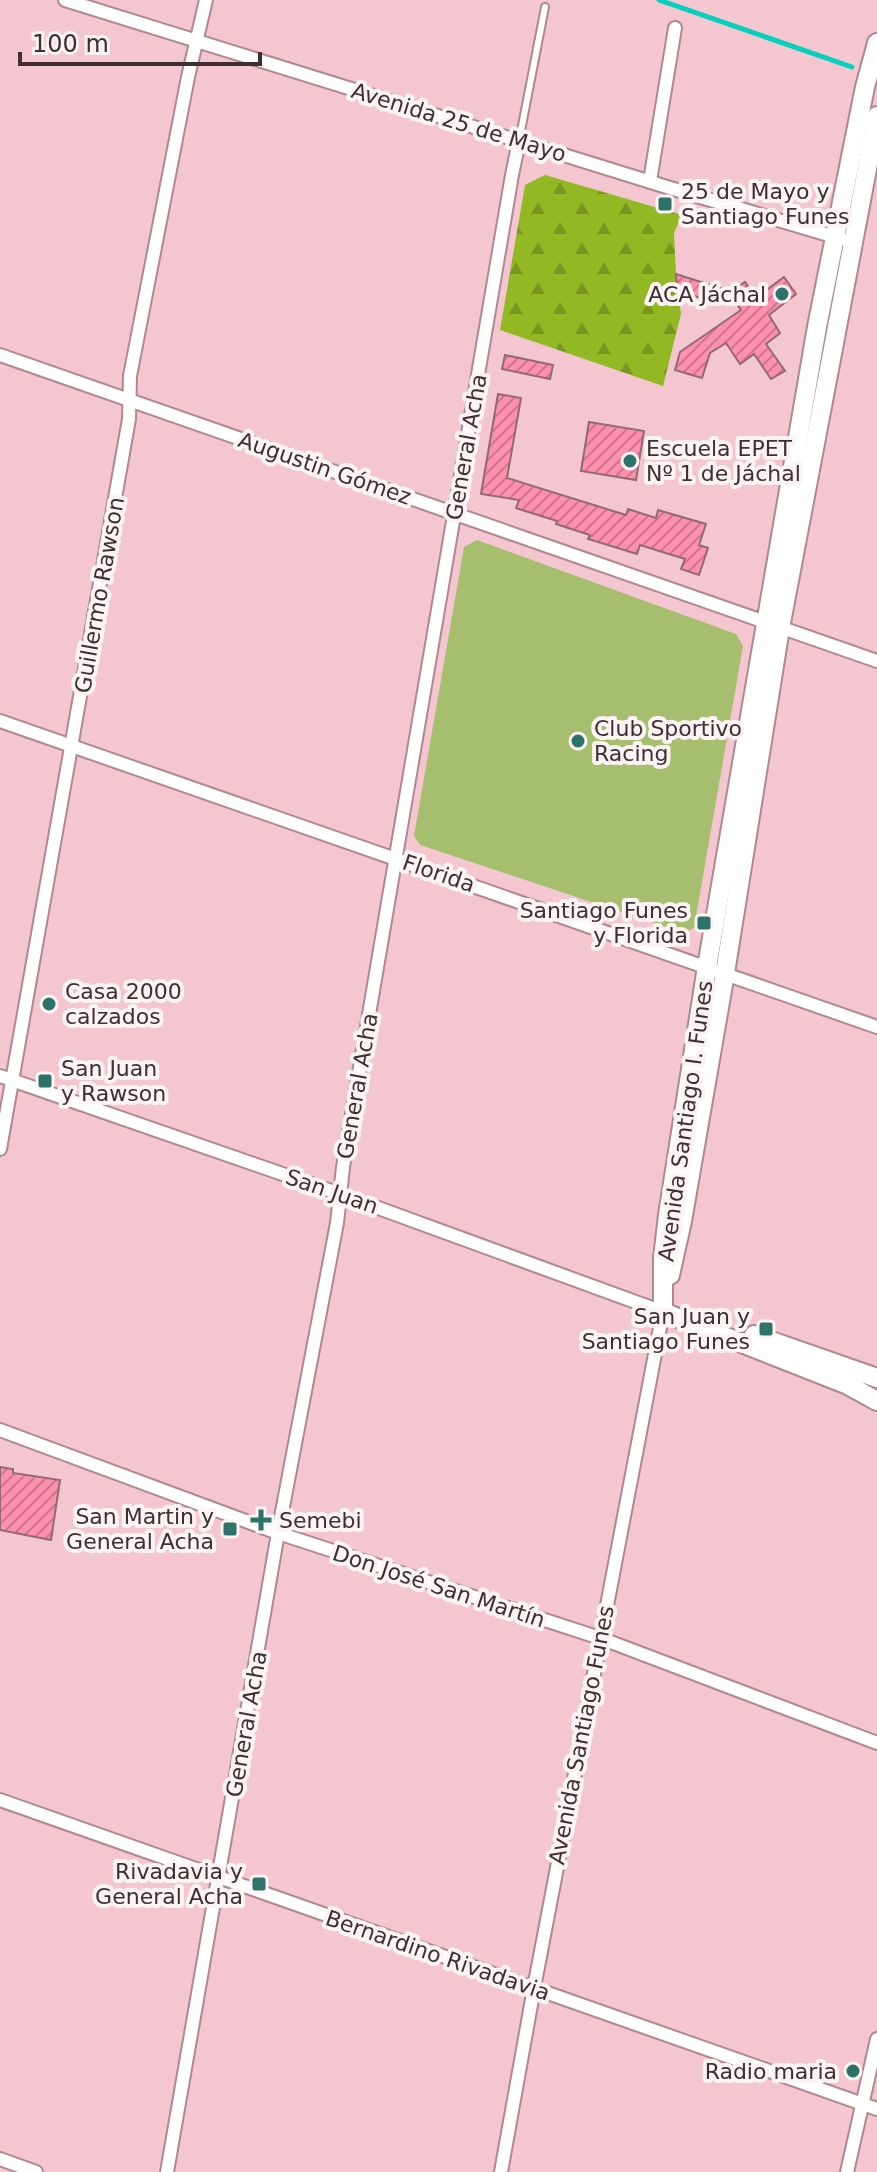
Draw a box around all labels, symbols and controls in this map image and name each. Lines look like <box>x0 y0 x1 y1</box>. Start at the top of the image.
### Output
scale bar <box>20 16 260 66</box>
text: 100 m <box>32 30 109 58</box>
street label: Avenida 25 de Mayo <box>348 78 569 167</box>
place label: 25 de Mayo y Santiago Funes <box>681 179 849 229</box>
marker: 25 de Mayo y Santiago Funes <box>656 195 674 213</box>
place label: ACA Jáchal <box>648 282 766 307</box>
marker: ACA Jáchal <box>773 285 791 303</box>
street label: General Acha <box>441 372 492 522</box>
street label: Augustin Gómez <box>235 427 415 510</box>
place label: Escuela EPET Nº 1 de Jáchal <box>646 436 801 486</box>
marker: Escuela EPET Nº 1 de Jáchal <box>621 452 639 470</box>
street label: Guillermo Rawson <box>70 495 129 695</box>
place label: Club Sportivo Racing <box>594 716 742 766</box>
marker: Club Sportivo Racing <box>569 732 587 750</box>
street label: Florida <box>399 849 478 897</box>
place label: Santiago Funes y Florida <box>520 898 688 948</box>
marker: Santiago Funes y Florida <box>695 914 713 932</box>
place label: Casa 2000 calzados <box>65 979 182 1029</box>
street label: Avenida Santiago I. Funes <box>653 979 718 1263</box>
marker: Casa 2000 calzados <box>40 995 58 1013</box>
street label: General Acha <box>332 1011 383 1161</box>
place label: San Juan y Rawson <box>61 1056 166 1106</box>
marker: San Juan y Rawson <box>36 1072 54 1090</box>
street label: San Juan <box>282 1164 381 1219</box>
place label: San Juan y Santiago Funes <box>582 1304 750 1354</box>
marker: San Juan y Santiago Funes <box>757 1320 775 1338</box>
place label: San Martin y General Acha <box>66 1504 214 1554</box>
place label: Semebi <box>279 1508 362 1533</box>
marker: Semebi <box>250 1509 272 1531</box>
marker: San Martin y General Acha <box>221 1520 239 1538</box>
street label: Don José San Martín <box>329 1540 548 1633</box>
street label: Avenida Santiago Funes <box>544 1604 619 1867</box>
street label: General Acha <box>221 1649 272 1799</box>
place label: Rivadavia y General Acha <box>95 1859 243 1909</box>
marker: Rivadavia y General Acha <box>250 1875 268 1893</box>
street label: Bernardino Rivadavia <box>322 1905 553 2006</box>
place label: Radio maria <box>705 2059 837 2084</box>
marker: Radio maria <box>844 2062 862 2080</box>

